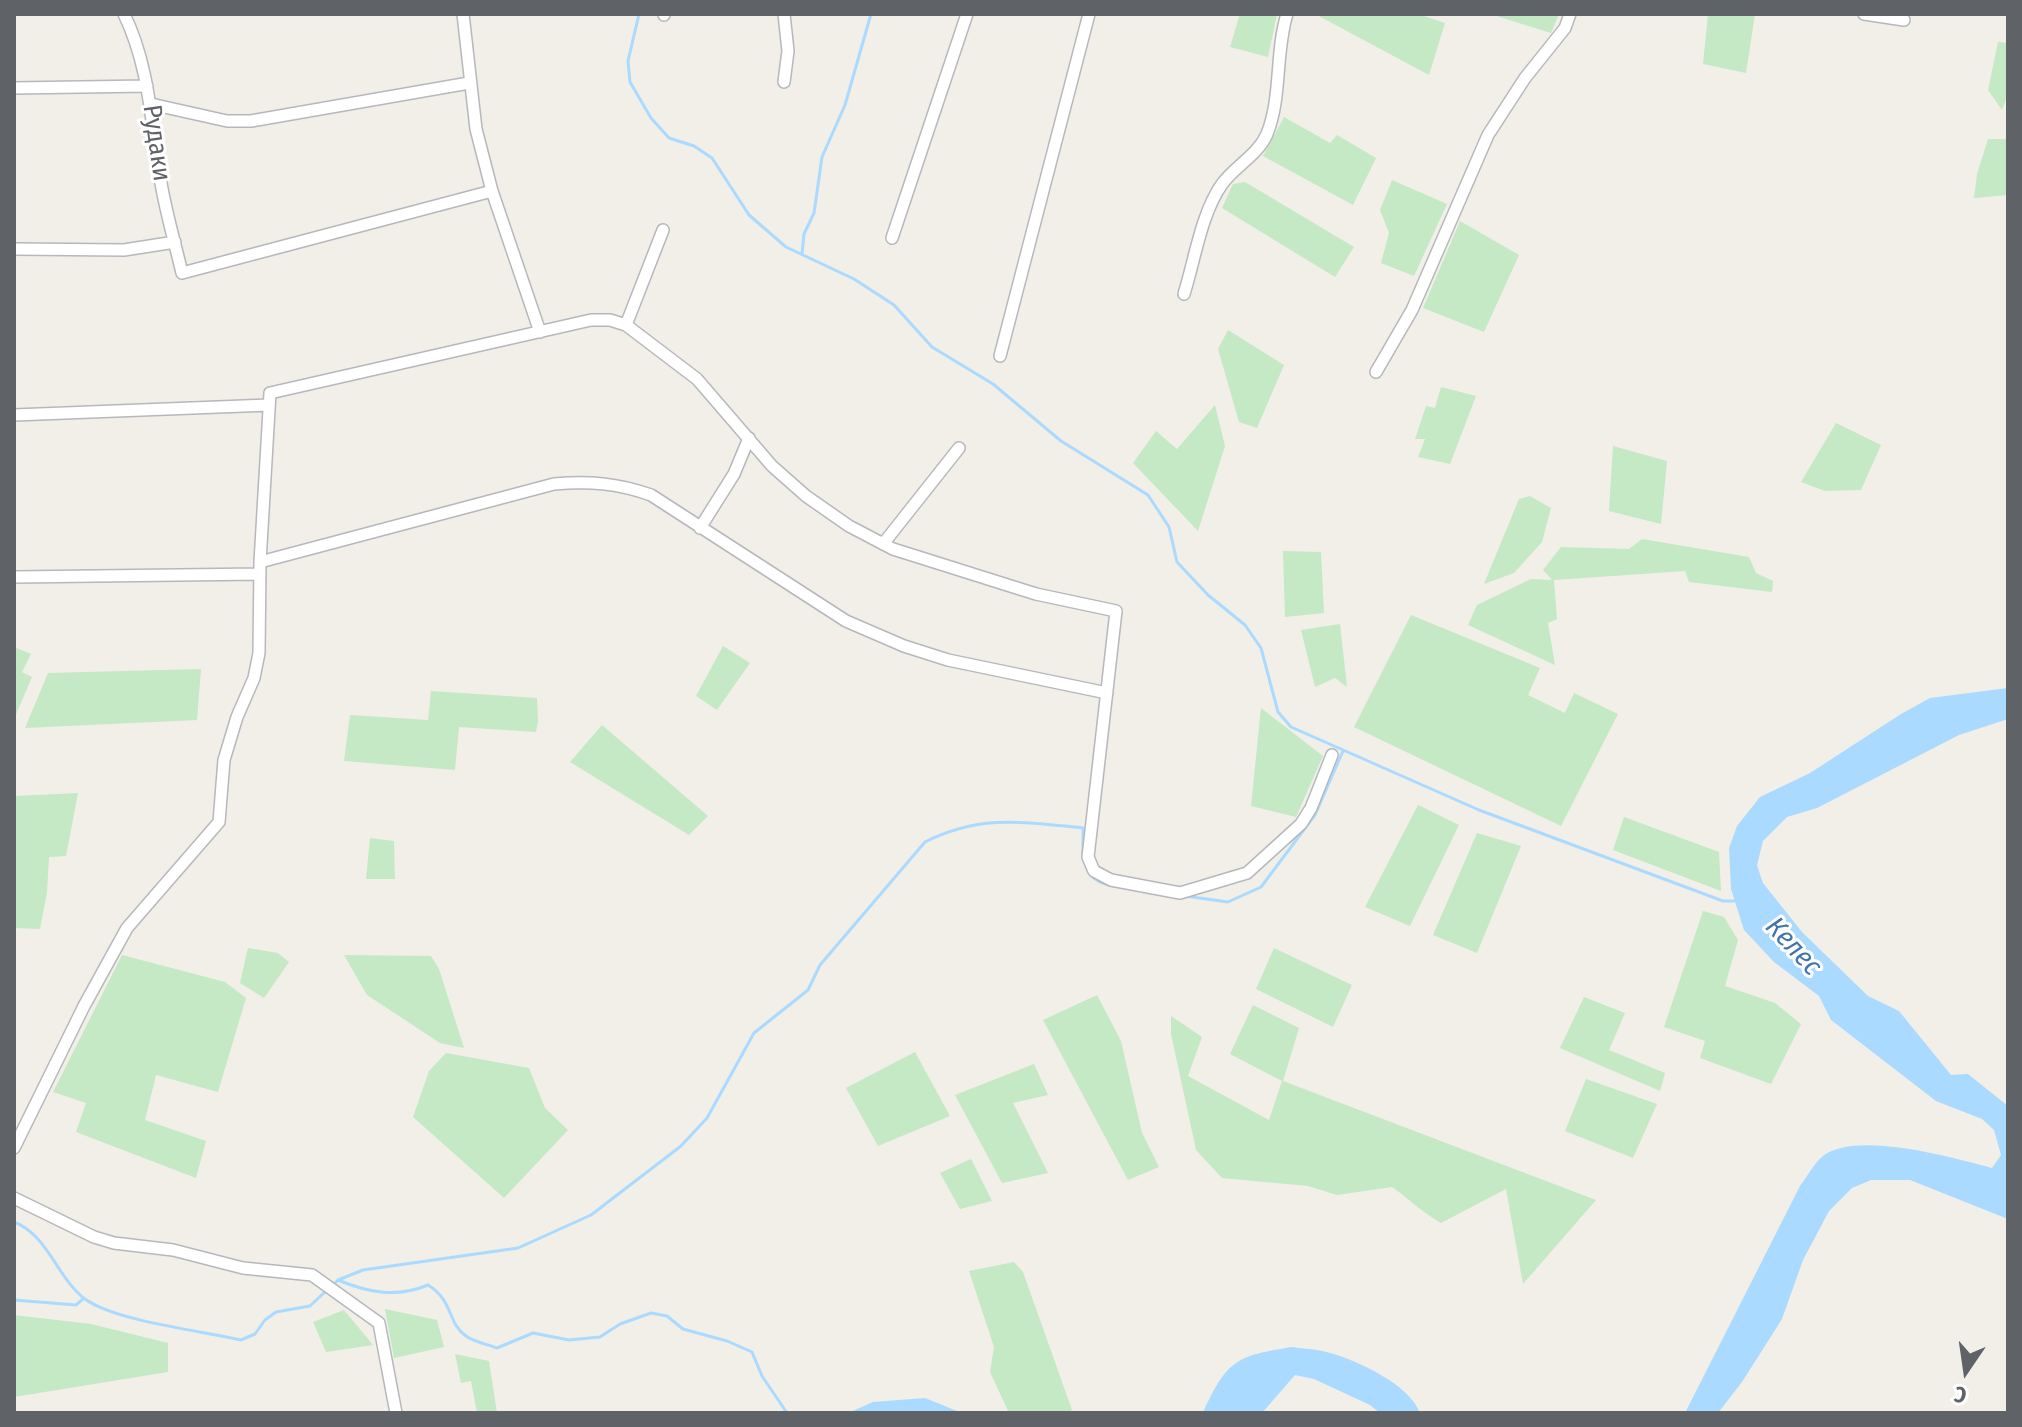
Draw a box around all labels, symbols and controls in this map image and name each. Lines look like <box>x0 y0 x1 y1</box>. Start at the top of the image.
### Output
street label: Рудаки <box>135 103 177 183</box>
water label: Келес <box>1758 911 1828 983</box>
north arrow <box>1926 1331 2006 1411</box>
text: С <box>1952 1380 1969 1409</box>

